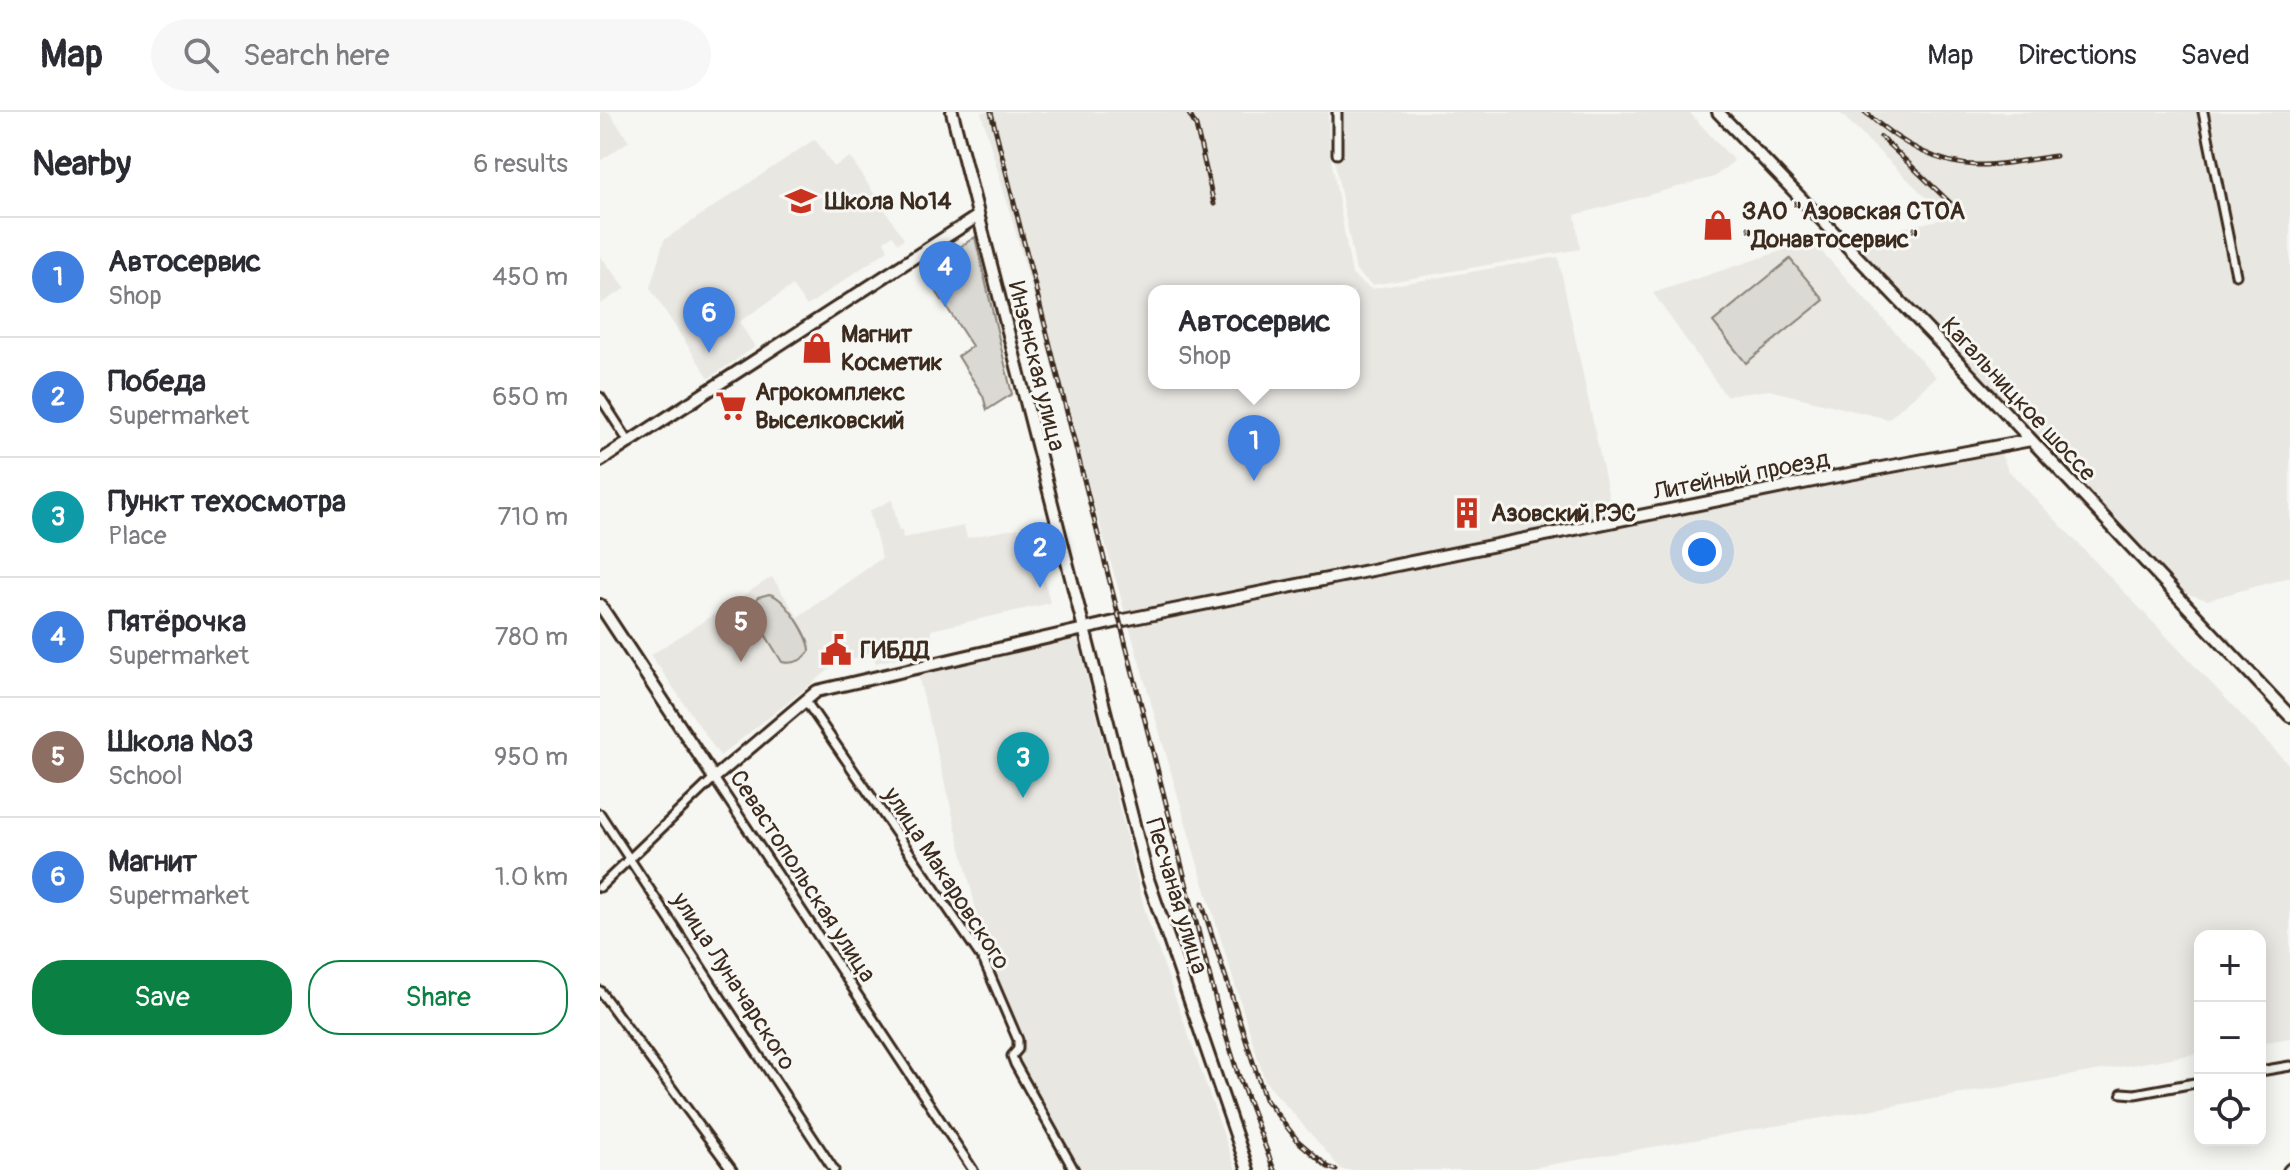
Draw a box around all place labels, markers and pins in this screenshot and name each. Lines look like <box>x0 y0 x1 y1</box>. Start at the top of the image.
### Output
school or university icon: Школа №14 <box>784 184 818 218</box>
place label: Школа №14 <box>824 187 951 216</box>
place label: ЗАО "Азовская СТОА "Донавтосервис" <box>1742 197 1966 254</box>
shop icon: ЗАО "Азовская СТОА "Донавтосервис" <box>1701 208 1735 242</box>
pin: 4 <box>919 241 971 307</box>
pin: 6 <box>683 287 735 353</box>
place label: Магнит Косметик <box>841 320 943 377</box>
shop icon: Магнит Косметик <box>800 331 834 365</box>
place label: Агрокомплекс Выселковский <box>755 378 905 435</box>
supermarket icon: Агрокомплекс Выселковский <box>714 389 748 423</box>
pin: 1 <box>1228 415 1280 481</box>
building icon: Азовский РЭС <box>1450 496 1484 530</box>
place label: Азовский РЭС <box>1491 499 1636 528</box>
pin: 2 <box>1014 522 1066 588</box>
pin: 5 <box>715 596 767 662</box>
public building icon: ГИБДД <box>819 633 853 667</box>
place label: ГИБДД <box>860 636 931 665</box>
pin: 3 <box>997 732 1049 798</box>

